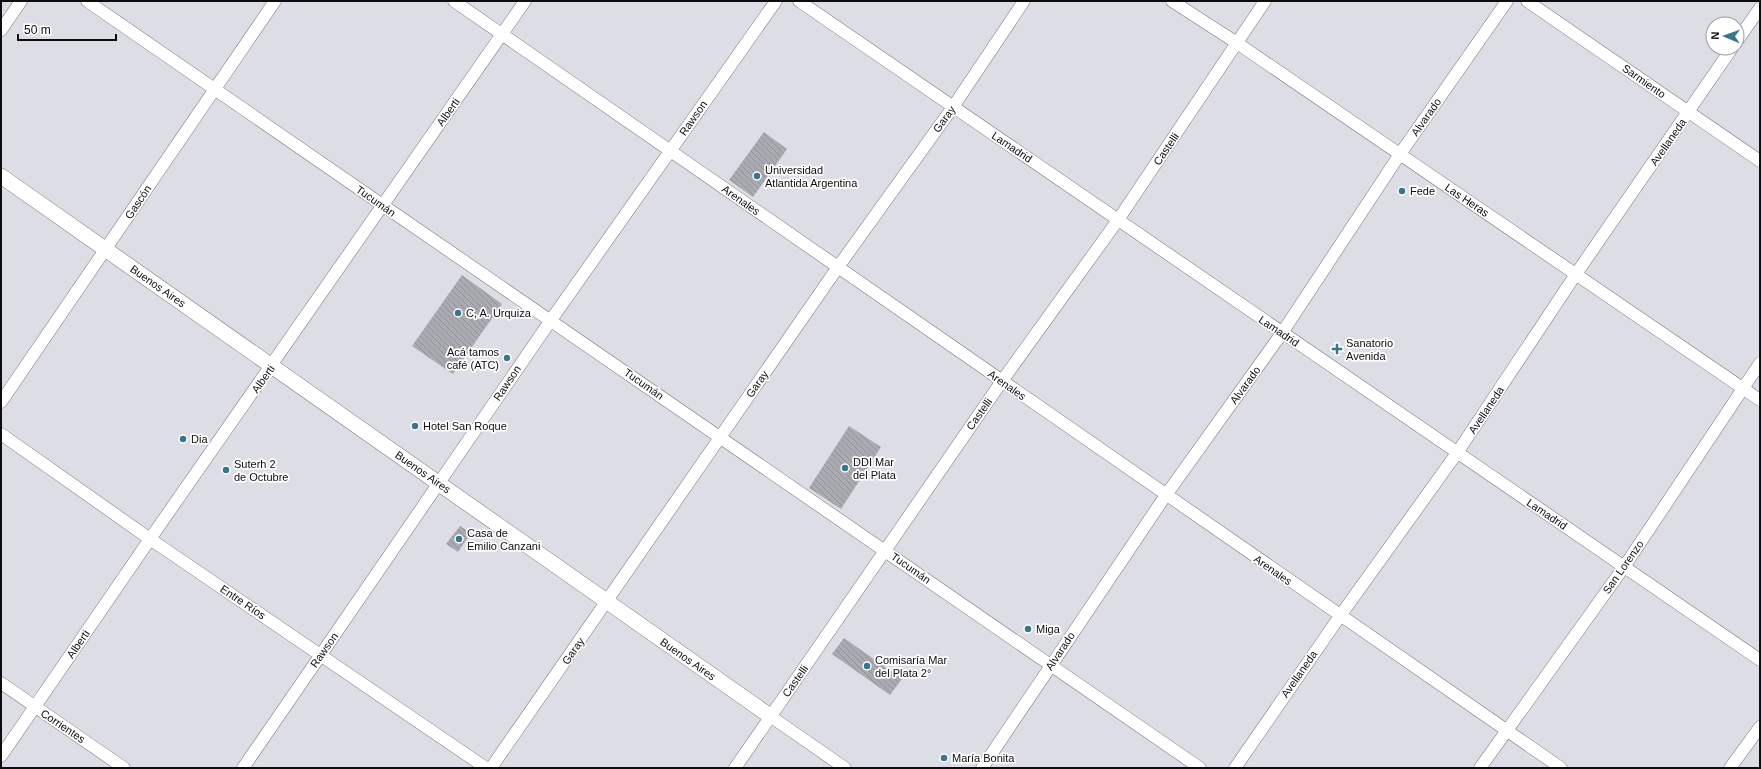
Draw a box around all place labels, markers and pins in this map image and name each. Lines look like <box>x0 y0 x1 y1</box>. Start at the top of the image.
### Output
place label: Universidad Atlantida Argentina <box>765 164 858 189</box>
marker: Universidad Atlantida Argentina <box>752 171 762 181</box>
place label: Fede <box>1410 185 1435 197</box>
marker: Fede <box>1397 186 1407 196</box>
place label: C, A. Urquiza <box>466 307 532 319</box>
marker: C, A. Urquiza <box>453 308 463 318</box>
place label: Sanatorio Avenida <box>1346 337 1393 362</box>
marker: Sanatorio Avenida <box>1331 343 1343 355</box>
place label: Acá tamos café (ATC) <box>447 346 499 371</box>
marker: Acá tamos café (ATC) <box>502 353 512 363</box>
place label: Hotel San Roque <box>423 420 507 432</box>
marker: Hotel San Roque <box>410 421 420 431</box>
place label: Dia <box>191 433 208 445</box>
marker: Dia <box>178 434 188 444</box>
place label: DDI Mar del Plata <box>853 456 897 481</box>
place label: Suterh 2 de Octubre <box>234 458 288 483</box>
marker: DDI Mar del Plata <box>840 463 850 473</box>
marker: Suterh 2 de Octubre <box>221 465 231 475</box>
place label: Casa de Emilio Canzani <box>467 527 540 552</box>
marker: Casa de Emilio Canzani <box>454 534 464 544</box>
place label: Miga <box>1036 623 1061 635</box>
marker: Miga <box>1023 624 1033 634</box>
place label: Comisaría Mar del Plata 2° <box>875 654 947 679</box>
marker: Comisaría Mar del Plata 2° <box>862 661 872 671</box>
place label: María Bonita <box>952 752 1015 764</box>
marker: María Bonita <box>939 753 949 763</box>

